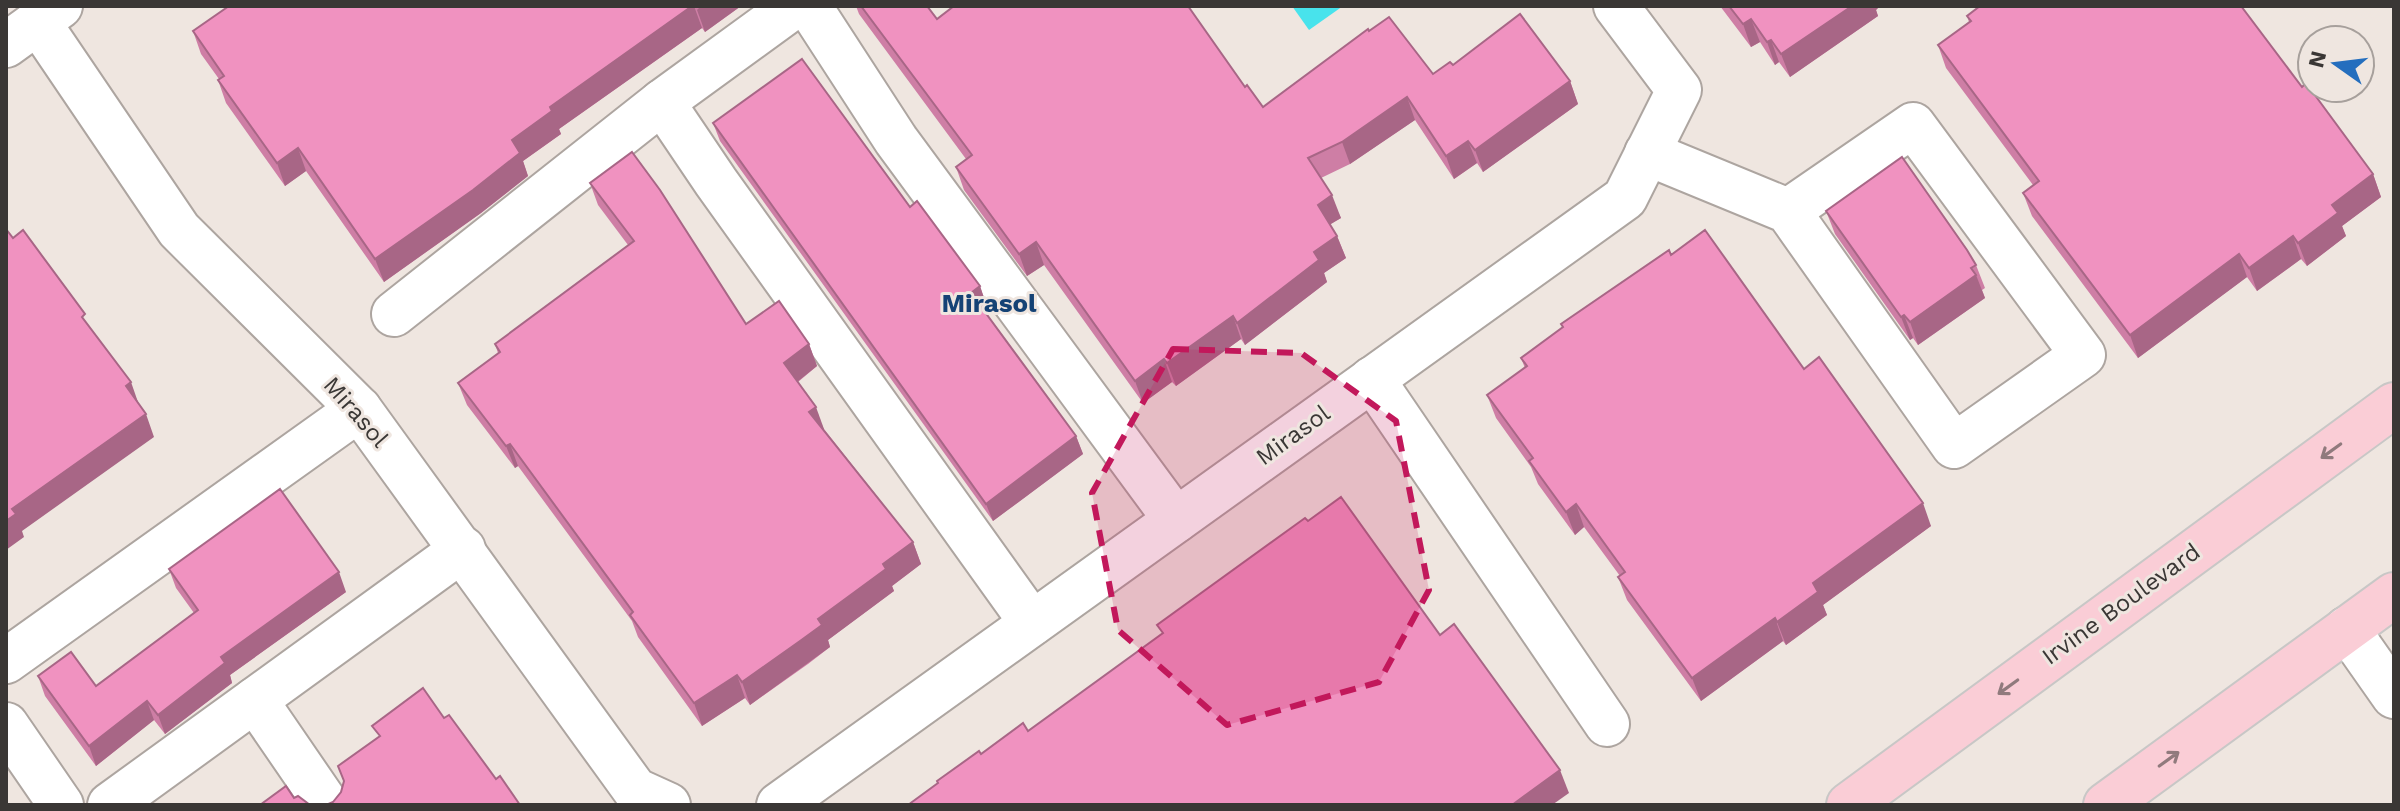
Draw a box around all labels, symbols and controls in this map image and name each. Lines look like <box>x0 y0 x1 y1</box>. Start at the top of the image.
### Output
north arrow <box>2296 24 2376 104</box>
text: N <box>2303 48 2331 70</box>
district label: Mirasol <box>941 288 1037 318</box>
street label: Mirasol <box>318 371 395 453</box>
street label: Mirasol <box>1251 399 1336 471</box>
one-way arrow <box>2320 442 2342 459</box>
street label: Irvine Boulevard <box>2037 537 2205 671</box>
one-way arrow <box>1998 679 2019 696</box>
one-way arrow <box>2158 751 2179 768</box>

